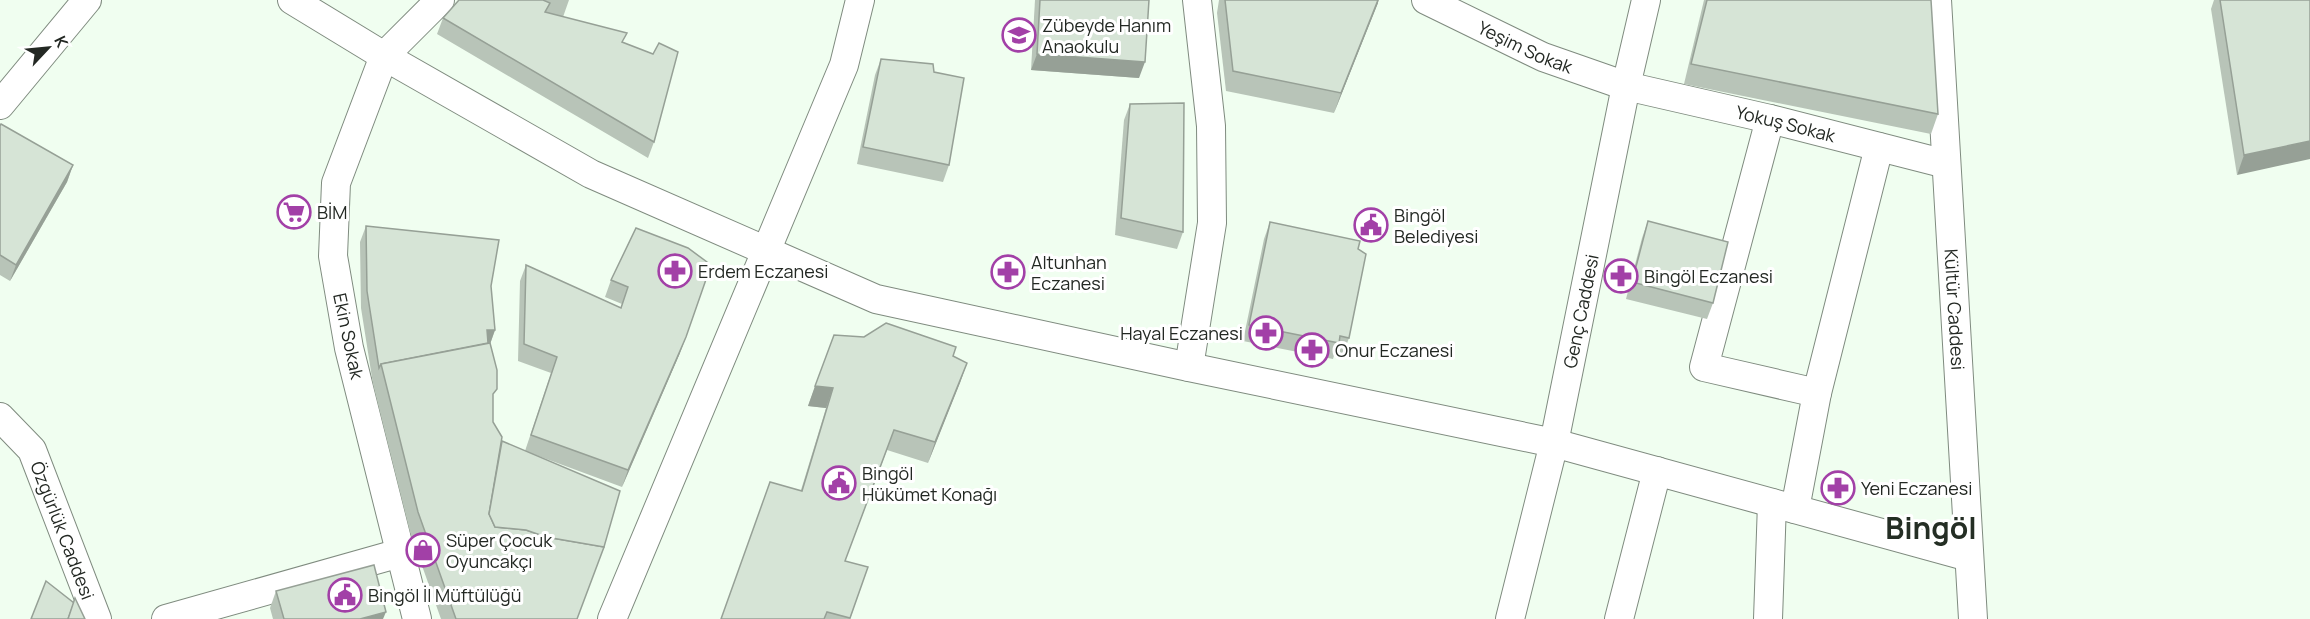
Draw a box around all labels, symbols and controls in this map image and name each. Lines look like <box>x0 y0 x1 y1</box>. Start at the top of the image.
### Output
place label: Zübeyde Hanım Anaokulu <box>1042 13 1171 58</box>
street label: Yeşim Sokak <box>1474 15 1577 79</box>
school or university icon: Zübeyde Hanım Anaokulu <box>1001 17 1037 53</box>
north arrow <box>18 18 78 78</box>
text: K <box>49 32 74 51</box>
street label: Yokuş Sokak <box>1734 100 1839 147</box>
supermarket icon: BİM <box>276 194 312 230</box>
place label: BİM <box>317 200 347 224</box>
place label: Bingöl Belediyesi <box>1394 203 1478 248</box>
public building icon: Bingöl Belediyesi <box>1353 207 1389 243</box>
street label: Kültür Caddesi <box>1939 248 1971 371</box>
place label: Altunhan Eczanesi <box>1031 250 1107 295</box>
street label: Genç Caddesi <box>1557 252 1604 370</box>
pharmacy icon: Erdem Eczanesi <box>657 253 693 289</box>
pharmacy icon: Altunhan Eczanesi <box>990 254 1026 290</box>
pharmacy icon: Bingöl Eczanesi <box>1603 258 1639 294</box>
place label: Erdem Eczanesi <box>698 259 828 283</box>
place label: Bingöl Eczanesi <box>1644 264 1773 288</box>
street label: Ekin Sokak <box>328 291 370 382</box>
pharmacy icon: Hayal Eczanesi <box>1248 315 1284 351</box>
place label: Hayal Eczanesi <box>1120 321 1243 345</box>
pharmacy icon: Onur Eczanesi <box>1294 332 1330 368</box>
place label: Onur Eczanesi <box>1335 338 1454 362</box>
street label: Özgürlük Caddesi <box>25 458 100 603</box>
place label: Bingöl Hükümet Konağı <box>862 461 997 506</box>
public building icon: Bingöl Hükümet Konağı <box>821 465 857 501</box>
pharmacy icon: Yeni Eczanesi <box>1820 470 1856 506</box>
place label: Yeni Eczanesi <box>1861 476 1972 500</box>
district label: Bingöl <box>1885 507 1977 548</box>
place label: Süper Çocuk Oyuncakçı <box>446 528 553 573</box>
shop icon: Süper Çocuk Oyuncakçı <box>405 532 441 568</box>
public building icon: Bingöl İl Müftülüğü <box>327 577 363 613</box>
place label: Bingöl İl Müftülüğü <box>368 583 521 607</box>

